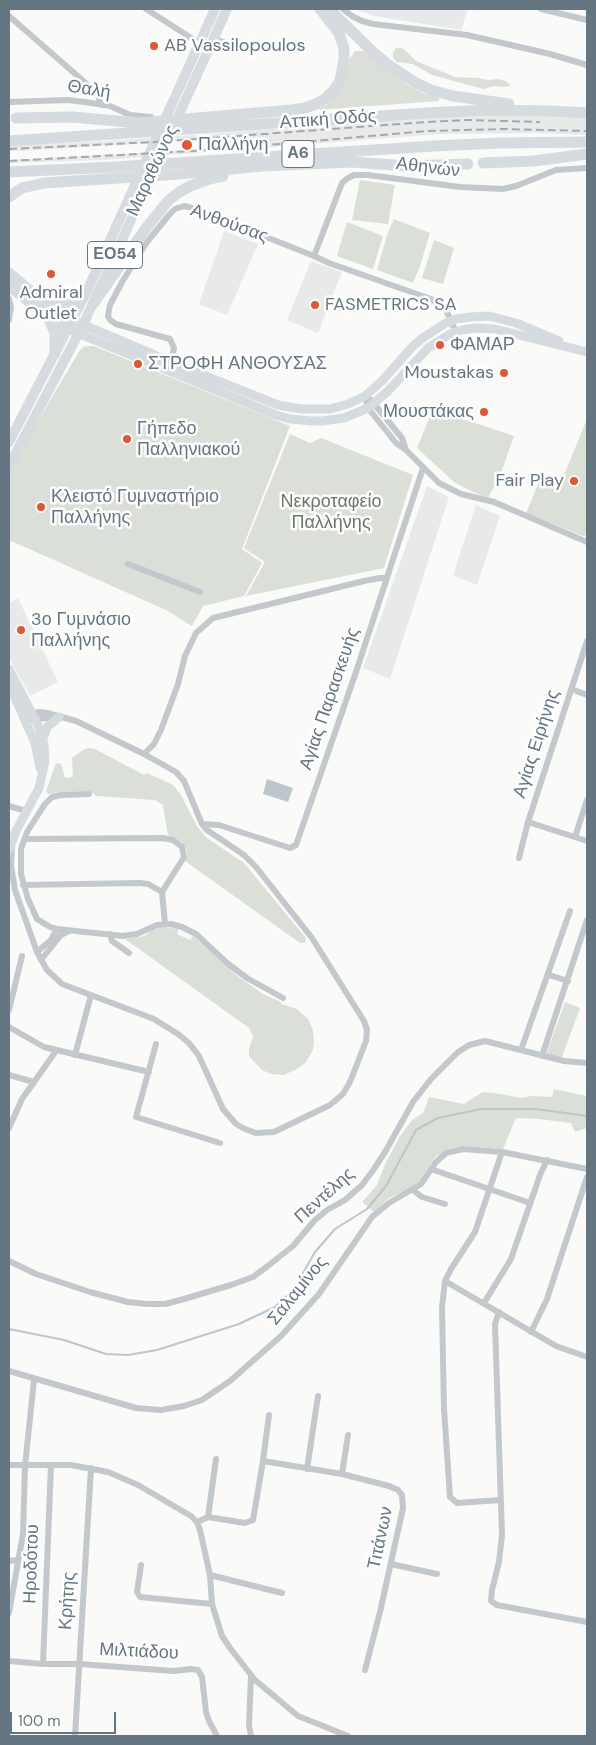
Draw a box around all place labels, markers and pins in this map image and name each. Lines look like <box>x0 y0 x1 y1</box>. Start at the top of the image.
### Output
place label: AB Vassilopoulos <box>164 35 305 57</box>
marker: AB Vassilopoulos <box>148 40 160 52</box>
place label: Παλλήνη <box>198 134 268 156</box>
marker: Παλλήνη <box>180 138 194 152</box>
marker: Admiral Outlet <box>45 268 57 280</box>
place label: Admiral Outlet <box>19 282 83 324</box>
place label: FASMETRICS SA <box>325 294 457 316</box>
marker: FASMETRICS SA <box>309 299 321 311</box>
place label: ΦΑΜΑΡ <box>450 334 515 356</box>
marker: ΦΑΜΑΡ <box>434 339 446 351</box>
place label: ΣΤΡΟΦΗ ΑΝΘΟΥΣΑΣ <box>148 353 327 375</box>
marker: ΣΤΡΟΦΗ ΑΝΘΟΥΣΑΣ <box>132 358 144 370</box>
place label: Moustakas <box>405 362 494 384</box>
marker: Moustakas <box>498 367 510 379</box>
place label: Μουστάκας <box>383 401 474 423</box>
marker: Μουστάκας <box>478 406 490 418</box>
place label: Γήπεδο Παλληνιακού <box>137 418 240 460</box>
marker: Γήπεδο Παλληνιακού <box>121 433 133 445</box>
place label: Fair Play <box>495 470 564 492</box>
marker: Fair Play <box>568 475 580 487</box>
place label: Κλειστό Γυμναστήριο Παλλήνης <box>51 486 219 528</box>
marker: Κλειστό Γυμναστήριο Παλλήνης <box>35 501 47 513</box>
place label: 3ο Γυμνάσιο Παλλήνης <box>31 609 131 652</box>
marker: 3ο Γυμνάσιο Παλλήνης <box>15 624 27 636</box>

